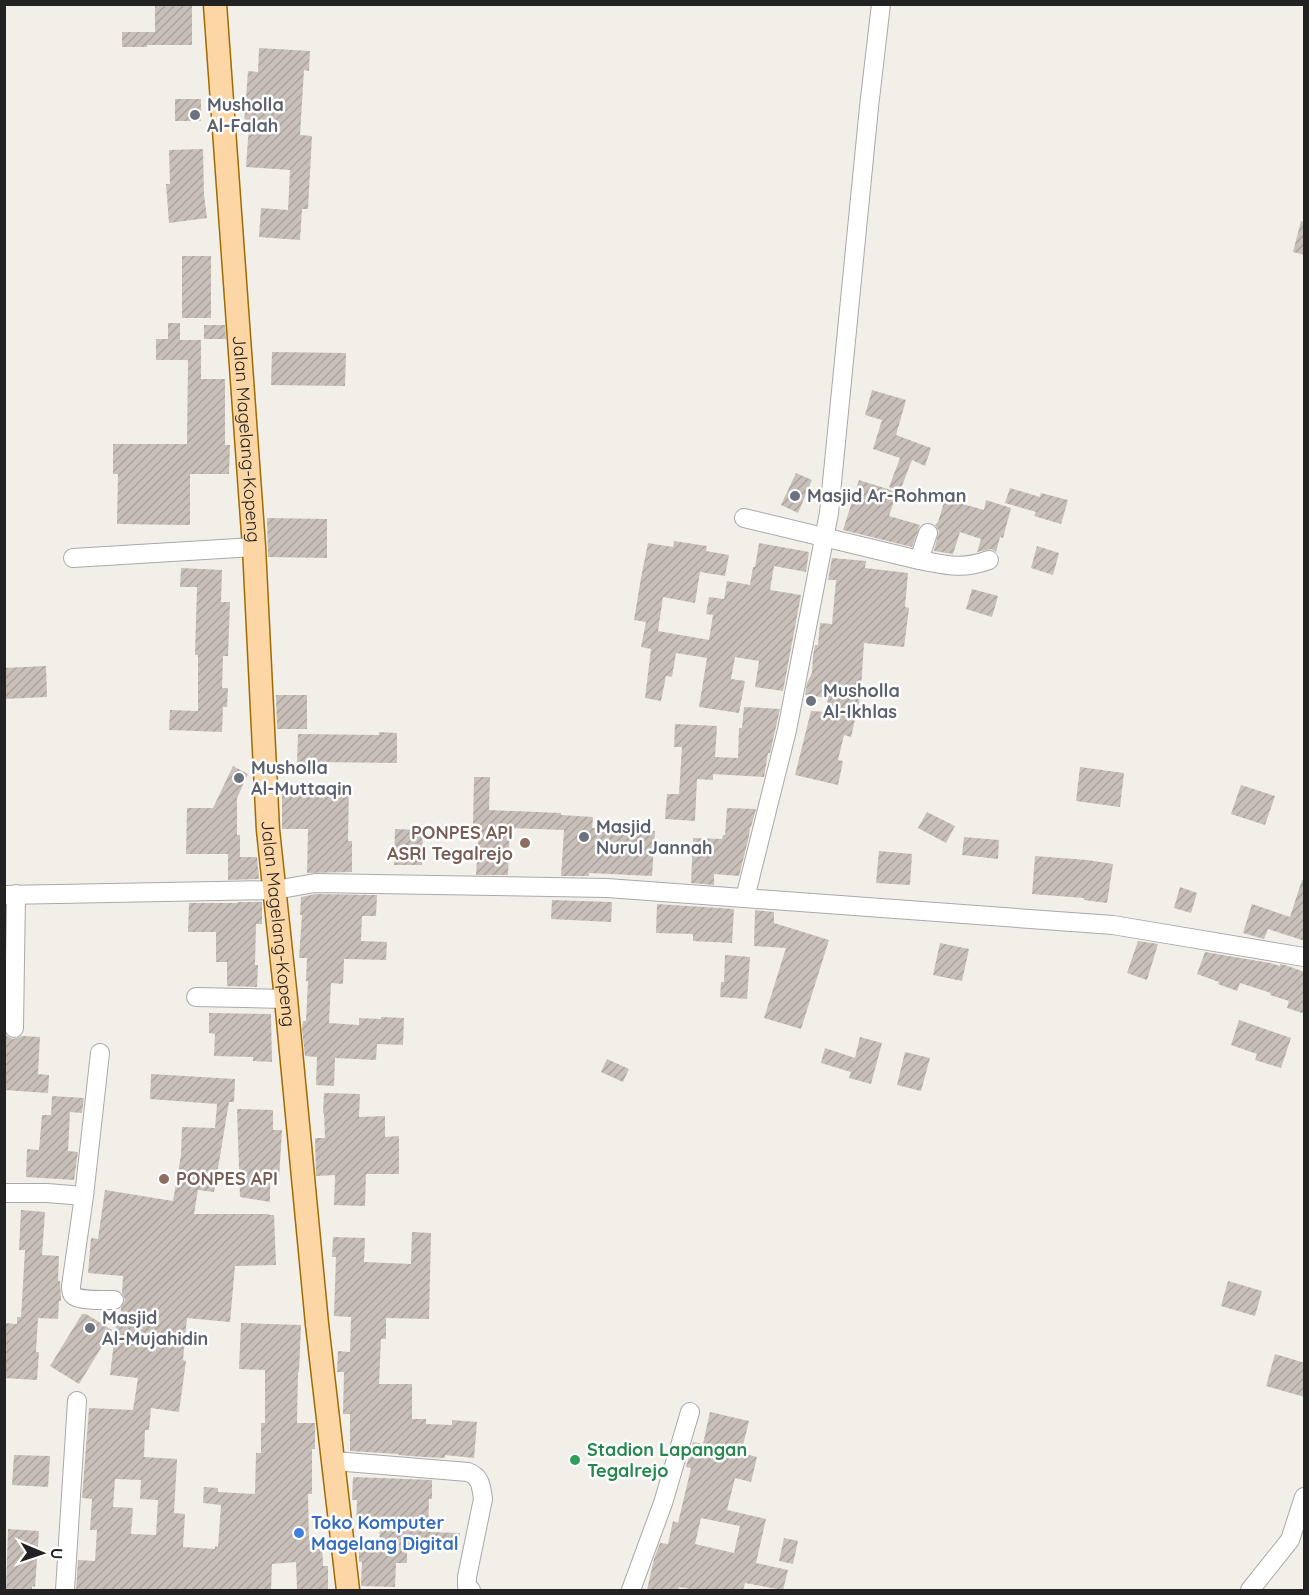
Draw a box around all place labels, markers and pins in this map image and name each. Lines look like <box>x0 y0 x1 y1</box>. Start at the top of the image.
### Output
place label: Musholla Al-Falah <box>207 93 284 137</box>
marker: Musholla Al-Falah <box>188 108 202 122</box>
place label: Masjid Ar-Rohman <box>807 484 966 507</box>
marker: Masjid Ar-Rohman <box>788 489 802 503</box>
place label: Musholla Al-Ikhlas <box>823 679 900 723</box>
marker: Musholla Al-Ikhlas <box>804 694 818 708</box>
place label: Musholla Al-Muttaqin <box>251 756 352 800</box>
marker: Musholla Al-Muttaqin <box>232 771 246 785</box>
place label: Masjid Nurul Jannah <box>596 815 713 859</box>
place label: PONPES API ASRI Tegalrejo <box>387 821 513 865</box>
marker: Masjid Nurul Jannah <box>577 830 591 844</box>
marker: PONPES API ASRI Tegalrejo <box>518 836 532 850</box>
place label: PONPES API <box>176 1167 278 1190</box>
marker: PONPES API <box>157 1172 171 1186</box>
place label: Masjid Al-Mujahidin <box>102 1306 208 1350</box>
marker: Masjid Al-Mujahidin <box>83 1321 97 1335</box>
place label: Stadion Lapangan Tegalrejo <box>587 1438 747 1482</box>
marker: Stadion Lapangan Tegalrejo <box>568 1453 582 1467</box>
place label: Toko Komputer Magelang Digital <box>311 1511 459 1555</box>
marker: Toko Komputer Magelang Digital <box>292 1526 306 1540</box>

